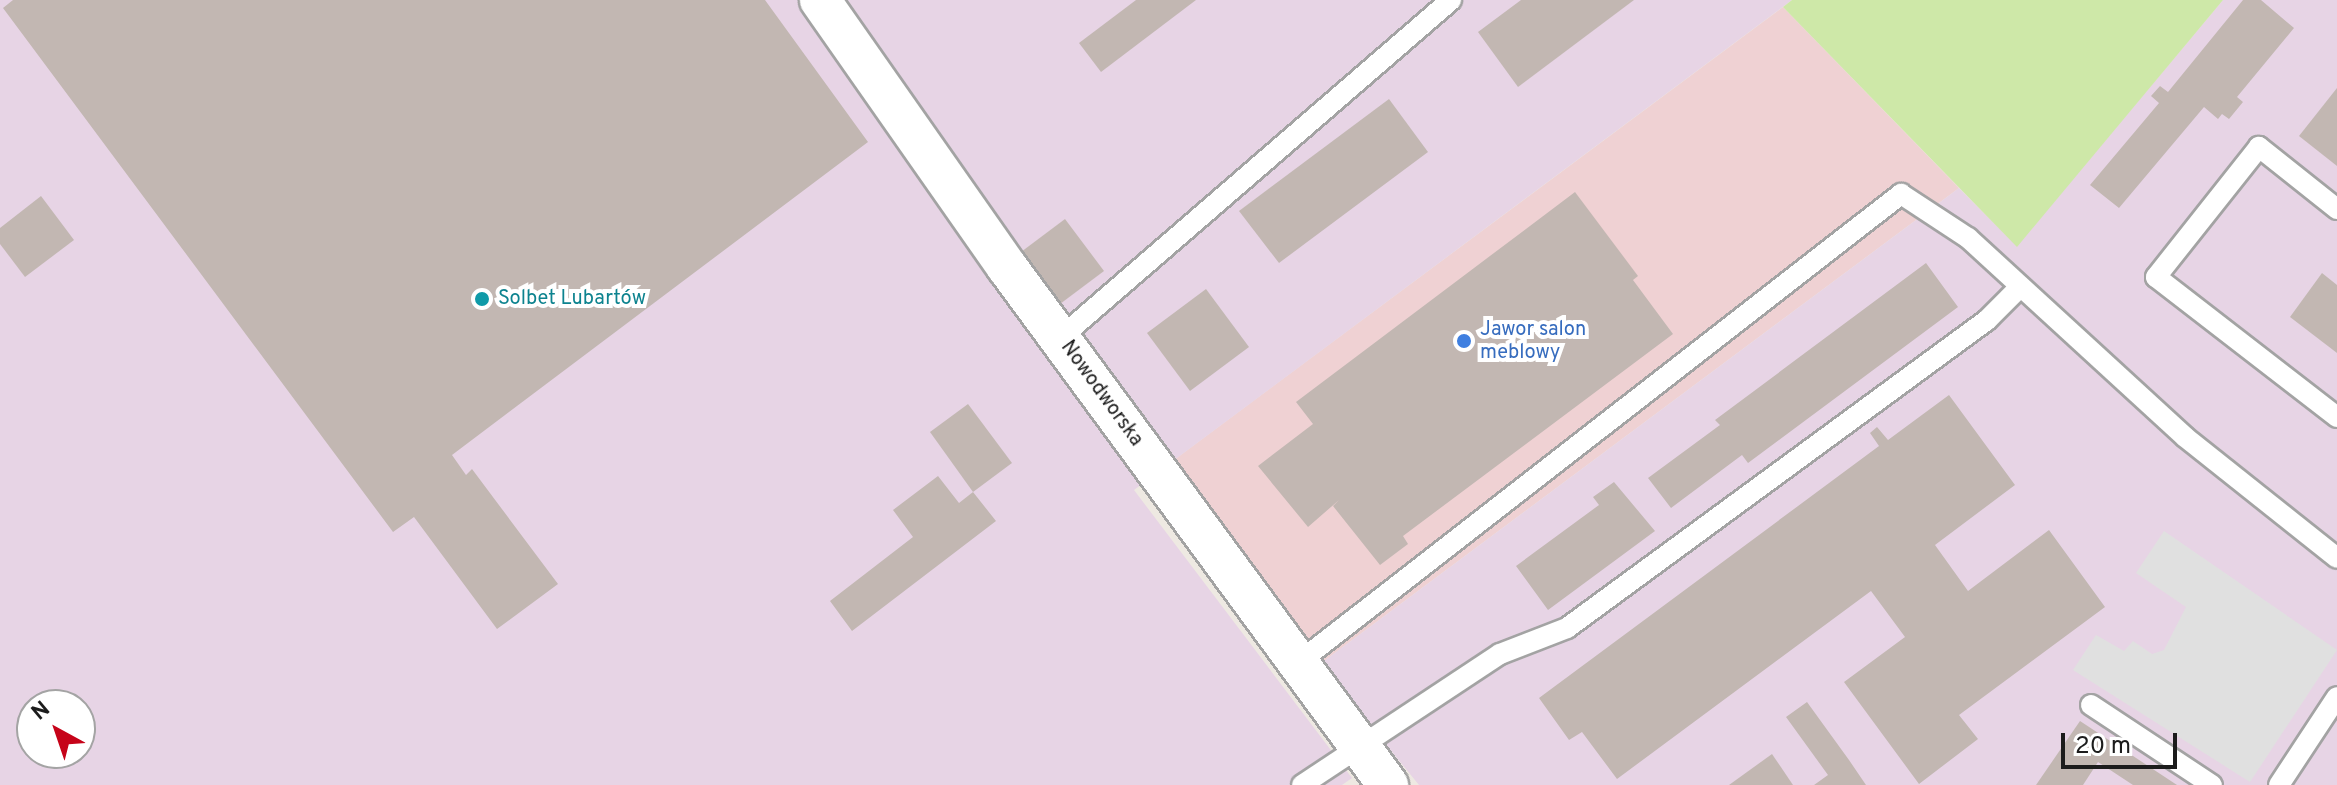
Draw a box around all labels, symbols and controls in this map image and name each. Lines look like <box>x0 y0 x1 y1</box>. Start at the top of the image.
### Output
place label: Solbet Lubartów <box>498 287 646 311</box>
marker: Solbet Lubartów <box>473 290 491 308</box>
place label: Jawor salon meblowy <box>1480 318 1586 365</box>
marker: Jawor salon meblowy <box>1455 332 1473 350</box>
street label: Nowodworska <box>1055 336 1147 452</box>
north arrow <box>16 689 96 769</box>
text: N <box>27 696 56 727</box>
scale bar <box>2065 717 2181 767</box>
text: 20 m <box>2075 732 2131 762</box>

